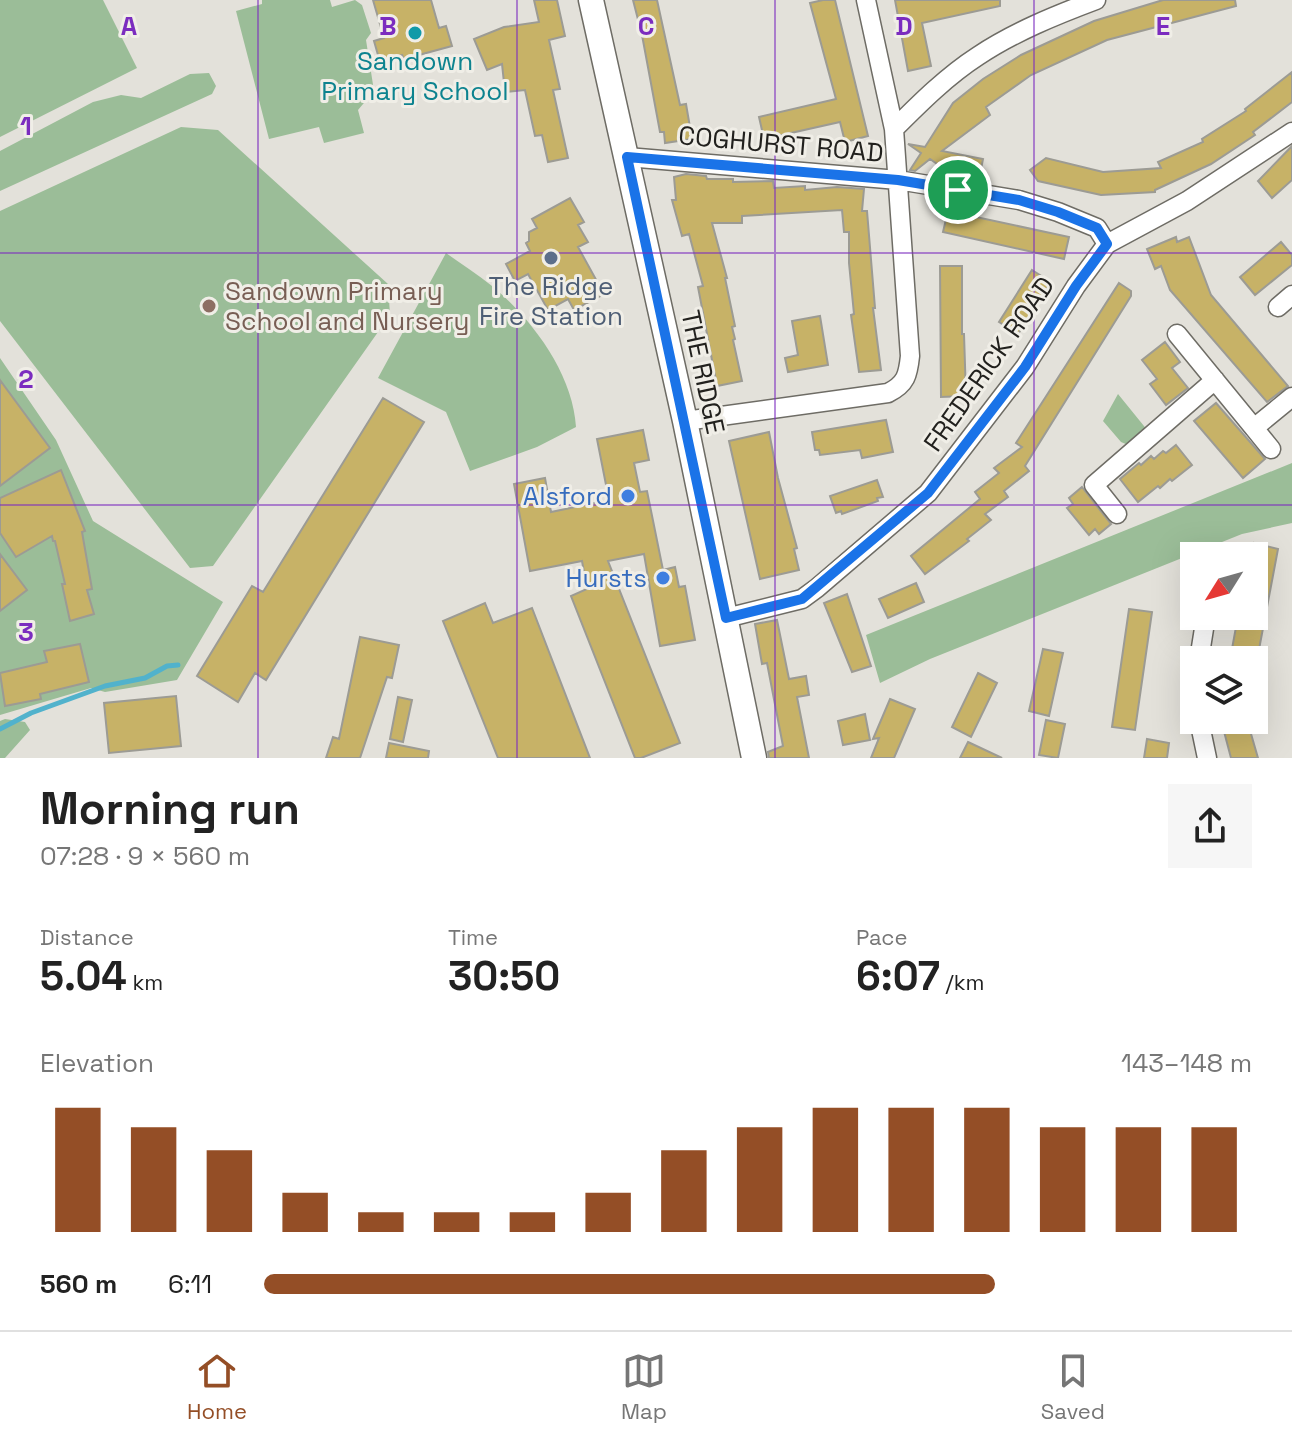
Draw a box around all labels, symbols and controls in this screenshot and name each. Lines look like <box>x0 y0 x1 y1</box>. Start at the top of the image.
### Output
text: A <box>121 9 138 43</box>
text: B <box>379 9 397 43</box>
text: C <box>638 9 654 43</box>
text: D <box>895 9 913 43</box>
text: E <box>1156 9 1170 43</box>
marker: Sandown Primary School <box>406 24 424 42</box>
place label: Sandown Primary School <box>321 44 509 108</box>
text: 1 <box>20 109 32 143</box>
street label: COGHURST ROAD <box>677 118 885 170</box>
pin <box>924 156 992 224</box>
icon: arrive <box>936 168 980 212</box>
marker: The Ridge Fire Station <box>542 249 560 267</box>
place label: The Ridge Fire Station <box>479 269 623 333</box>
street label: FREDERICK ROAD <box>916 270 1062 458</box>
place label: Sandown Primary School and Nursery <box>225 274 469 338</box>
marker: Sandown Primary School and Nursery <box>200 297 218 315</box>
street label: THE RIDGE <box>673 307 733 437</box>
text: 2 <box>18 362 34 396</box>
place label: Alsford <box>523 479 612 513</box>
marker: Alsford <box>619 487 637 505</box>
north arrow <box>1180 542 1268 630</box>
map controls <box>1180 542 1268 734</box>
place label: Hursts <box>565 561 647 595</box>
marker: Hursts <box>654 569 672 587</box>
text: 3 <box>18 615 34 649</box>
button: layers <box>1180 646 1268 734</box>
text: Morning run <box>40 781 300 837</box>
button: share <box>1168 784 1252 868</box>
text: 07:28 · 9 × 560 m <box>40 839 250 873</box>
text: Distance <box>40 923 134 951</box>
text: Time <box>448 923 498 951</box>
text: Pace <box>856 923 908 951</box>
text: 5.04 <box>40 951 127 1002</box>
text: 30:50 <box>448 951 560 1002</box>
text: 6:07 <box>856 951 940 1002</box>
text: km <box>127 968 163 996</box>
text: /km <box>940 968 984 996</box>
text: Elevation <box>40 1046 154 1080</box>
text: 143–148 m <box>1121 1046 1252 1080</box>
text: 560 m <box>40 1267 117 1301</box>
text: 6:11 <box>168 1267 212 1301</box>
tab: Home <box>187 1349 247 1425</box>
tab: Map <box>621 1349 667 1425</box>
tab: Saved <box>1041 1349 1105 1425</box>

